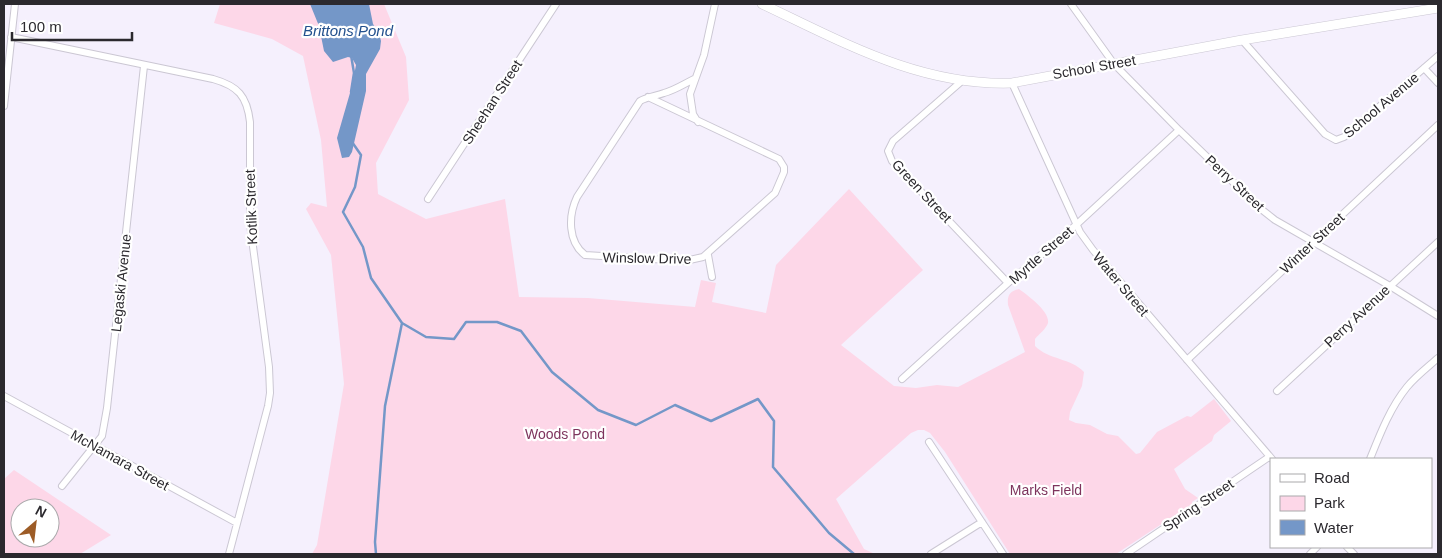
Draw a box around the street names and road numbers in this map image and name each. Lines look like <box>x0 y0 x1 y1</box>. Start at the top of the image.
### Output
street label: School Street <box>1051 52 1137 82</box>
street label: Sheehan Street <box>459 57 525 147</box>
street label: School Avenue <box>1340 69 1422 141</box>
street label: Perry Street <box>1202 152 1268 214</box>
street label: Green Street <box>889 156 955 226</box>
street label: Kotlik Street <box>242 169 260 245</box>
street label: Winter Street <box>1277 209 1347 277</box>
street label: Myrtle Street <box>1006 223 1076 287</box>
street label: Legaski Avenue <box>108 233 134 333</box>
street label: Winslow Drive <box>603 249 692 267</box>
street label: Water Street <box>1090 249 1152 319</box>
street label: Perry Avenue <box>1321 281 1393 350</box>
street label: McNamara Street <box>68 426 172 494</box>
street label: Spring Street <box>1160 475 1236 534</box>

